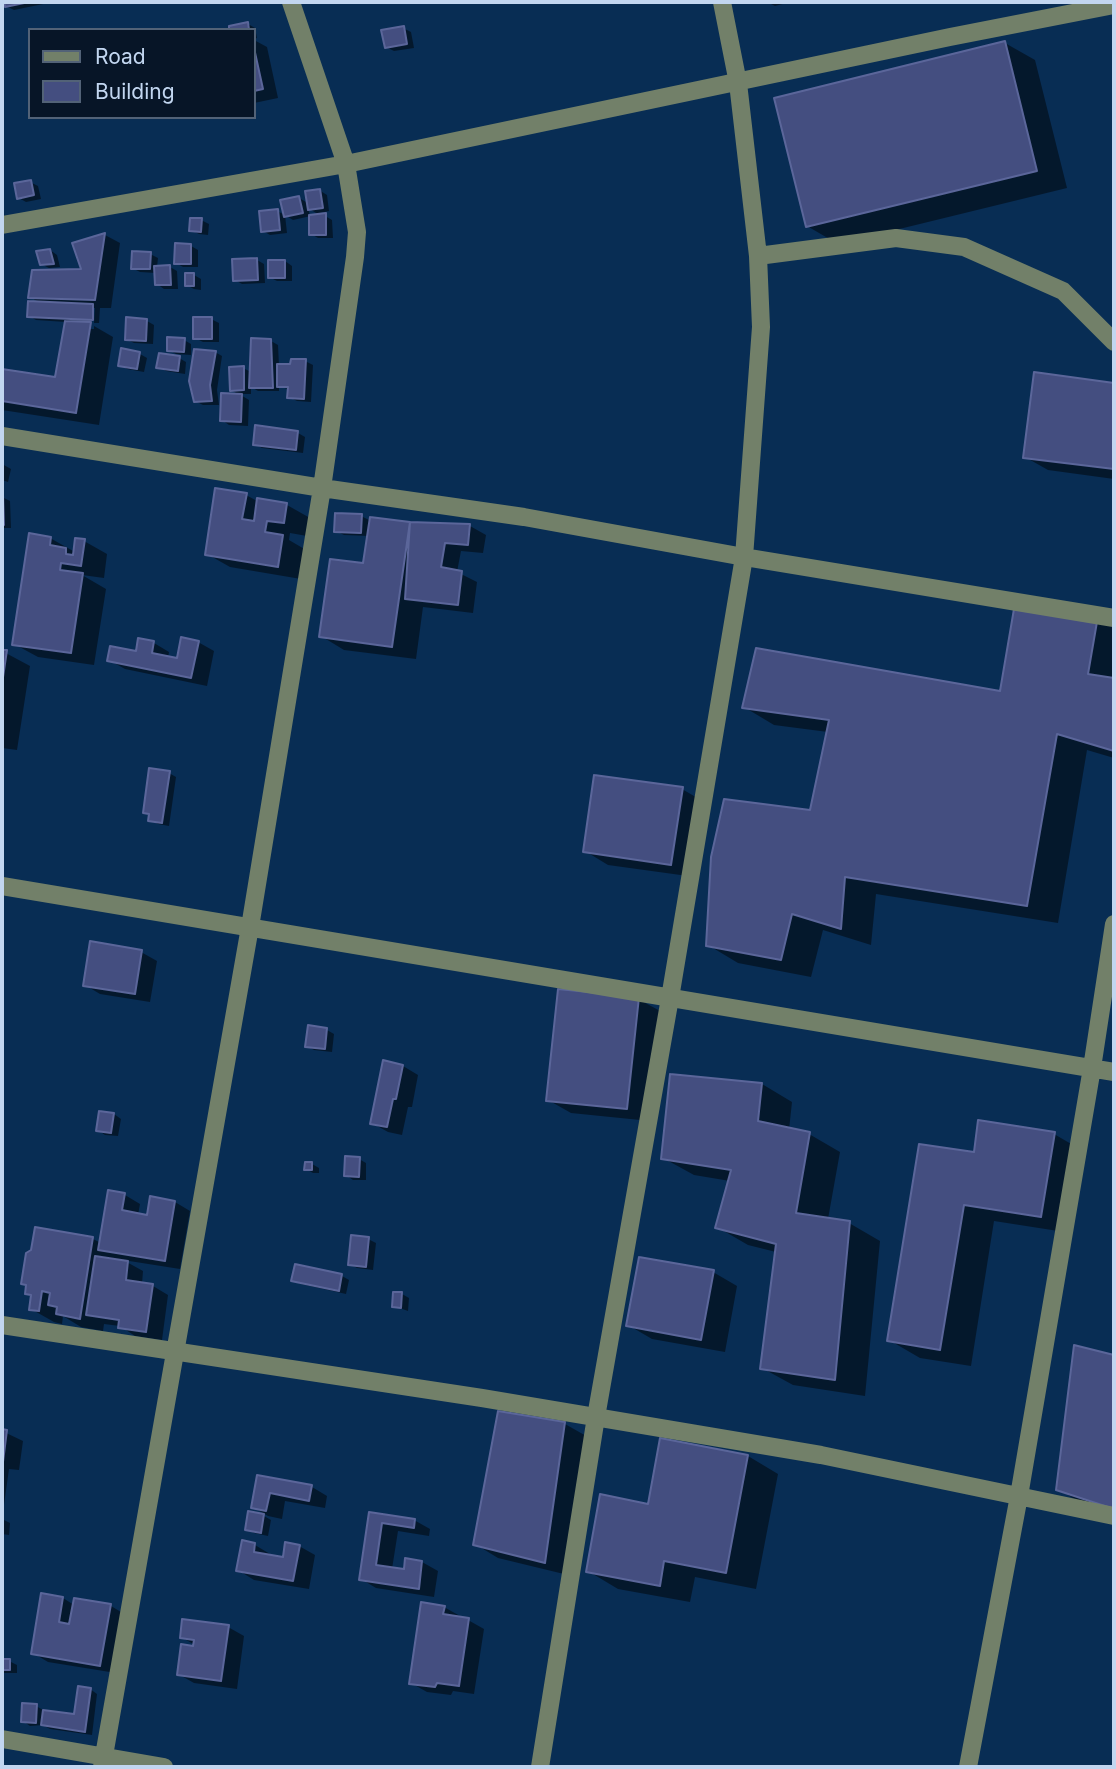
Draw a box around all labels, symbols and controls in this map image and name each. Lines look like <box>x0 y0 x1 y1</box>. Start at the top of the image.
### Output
legend <box>28 28 256 119</box>
text: Road <box>95 44 146 69</box>
text: Building <box>95 79 175 104</box>

